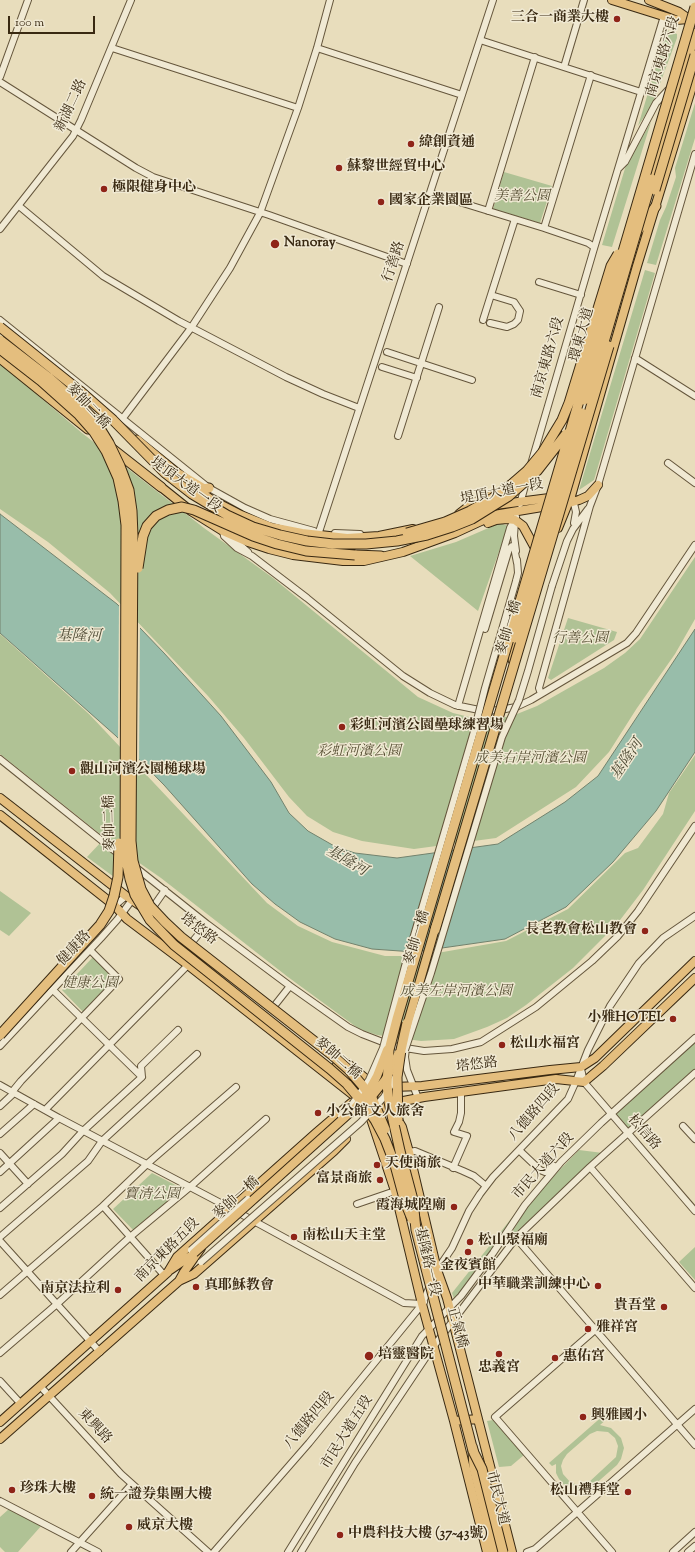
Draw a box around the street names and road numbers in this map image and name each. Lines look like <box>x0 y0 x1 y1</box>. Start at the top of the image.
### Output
street label: 南京東路六段 <box>644 14 684 100</box>
street label: 新湖二路 <box>53 77 91 135</box>
street label: 行善路 <box>381 239 409 285</box>
street label: 環東大道 <box>567 306 599 364</box>
street label: 南京東路六段 <box>529 315 569 401</box>
street label: 麥帥二橋 <box>62 381 112 433</box>
street label: 堤頂大道一段 <box>146 455 224 517</box>
street label: 堤頂大道一段 <box>459 477 545 509</box>
street label: 麥帥一橋 <box>494 599 526 657</box>
street label: 麥帥二橋 <box>102 795 120 851</box>
street label: 麥帥一橋 <box>402 909 434 967</box>
street label: 塔悠路 <box>176 911 220 949</box>
street label: 健康路 <box>55 928 95 970</box>
street label: 麥帥二橋 <box>310 1034 364 1084</box>
street label: 塔悠路 <box>455 1055 499 1077</box>
street label: 八德路四段 <box>506 1081 564 1145</box>
street label: 松信路 <box>623 1112 663 1154</box>
street label: 市民大道六段 <box>510 1130 578 1204</box>
street label: 麥帥一橋 <box>210 1174 264 1224</box>
street label: 南京東路五段 <box>132 1215 204 1287</box>
street label: 基隆路一段 <box>410 1226 442 1298</box>
street label: 正氣橋 <box>442 1306 470 1350</box>
street label: 八德路四段 <box>281 1389 339 1453</box>
street label: 市民大道五段 <box>319 1393 377 1473</box>
street label: 東興路 <box>74 1406 114 1448</box>
street label: 市民大道 <box>481 1469 511 1527</box>

